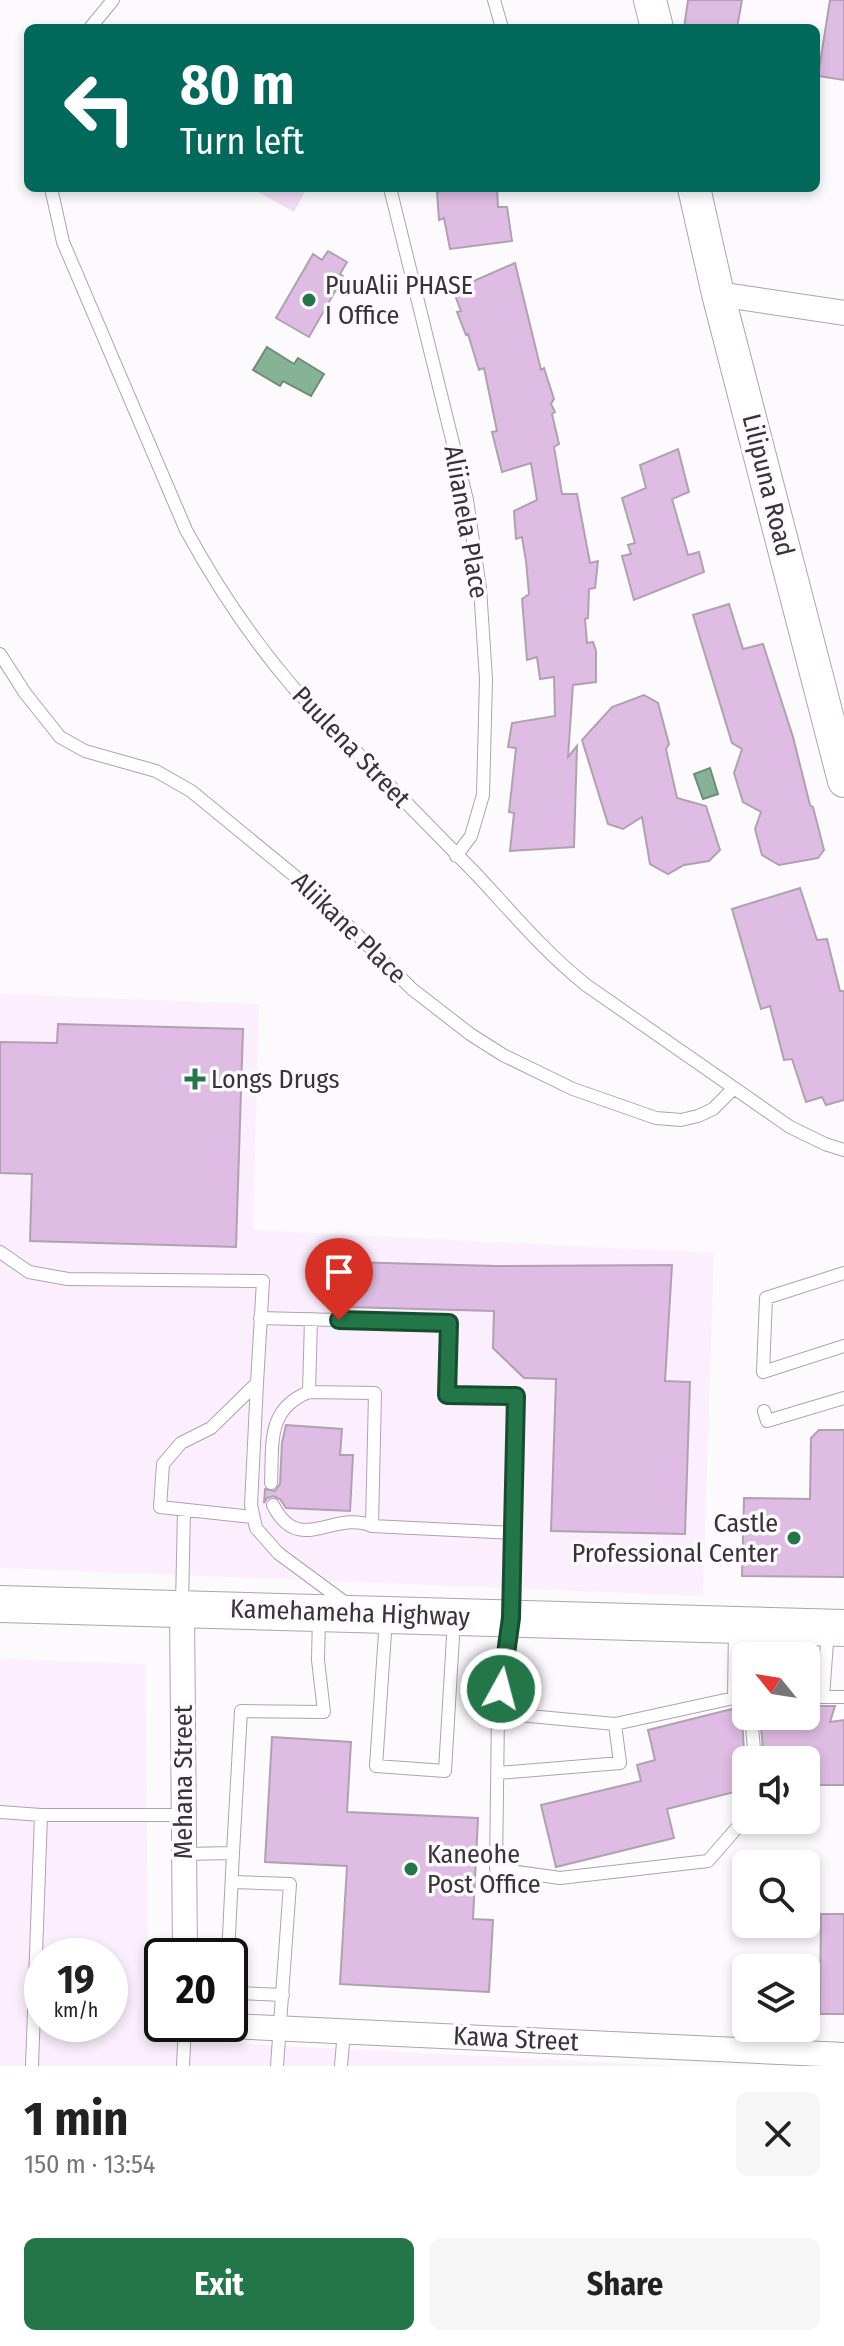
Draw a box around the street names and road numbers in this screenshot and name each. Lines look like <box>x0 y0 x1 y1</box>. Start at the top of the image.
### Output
street label: Lilipuna Road <box>735 411 801 559</box>
street label: Aliianela Place <box>437 443 495 601</box>
street label: Puulena Street <box>286 680 417 814</box>
street label: Aliikane Place <box>285 866 413 990</box>
street label: Kamehameha Highway <box>230 1593 471 1633</box>
street label: Mehana Street <box>168 1704 199 1859</box>
street label: Kawa Street <box>452 2020 580 2058</box>

